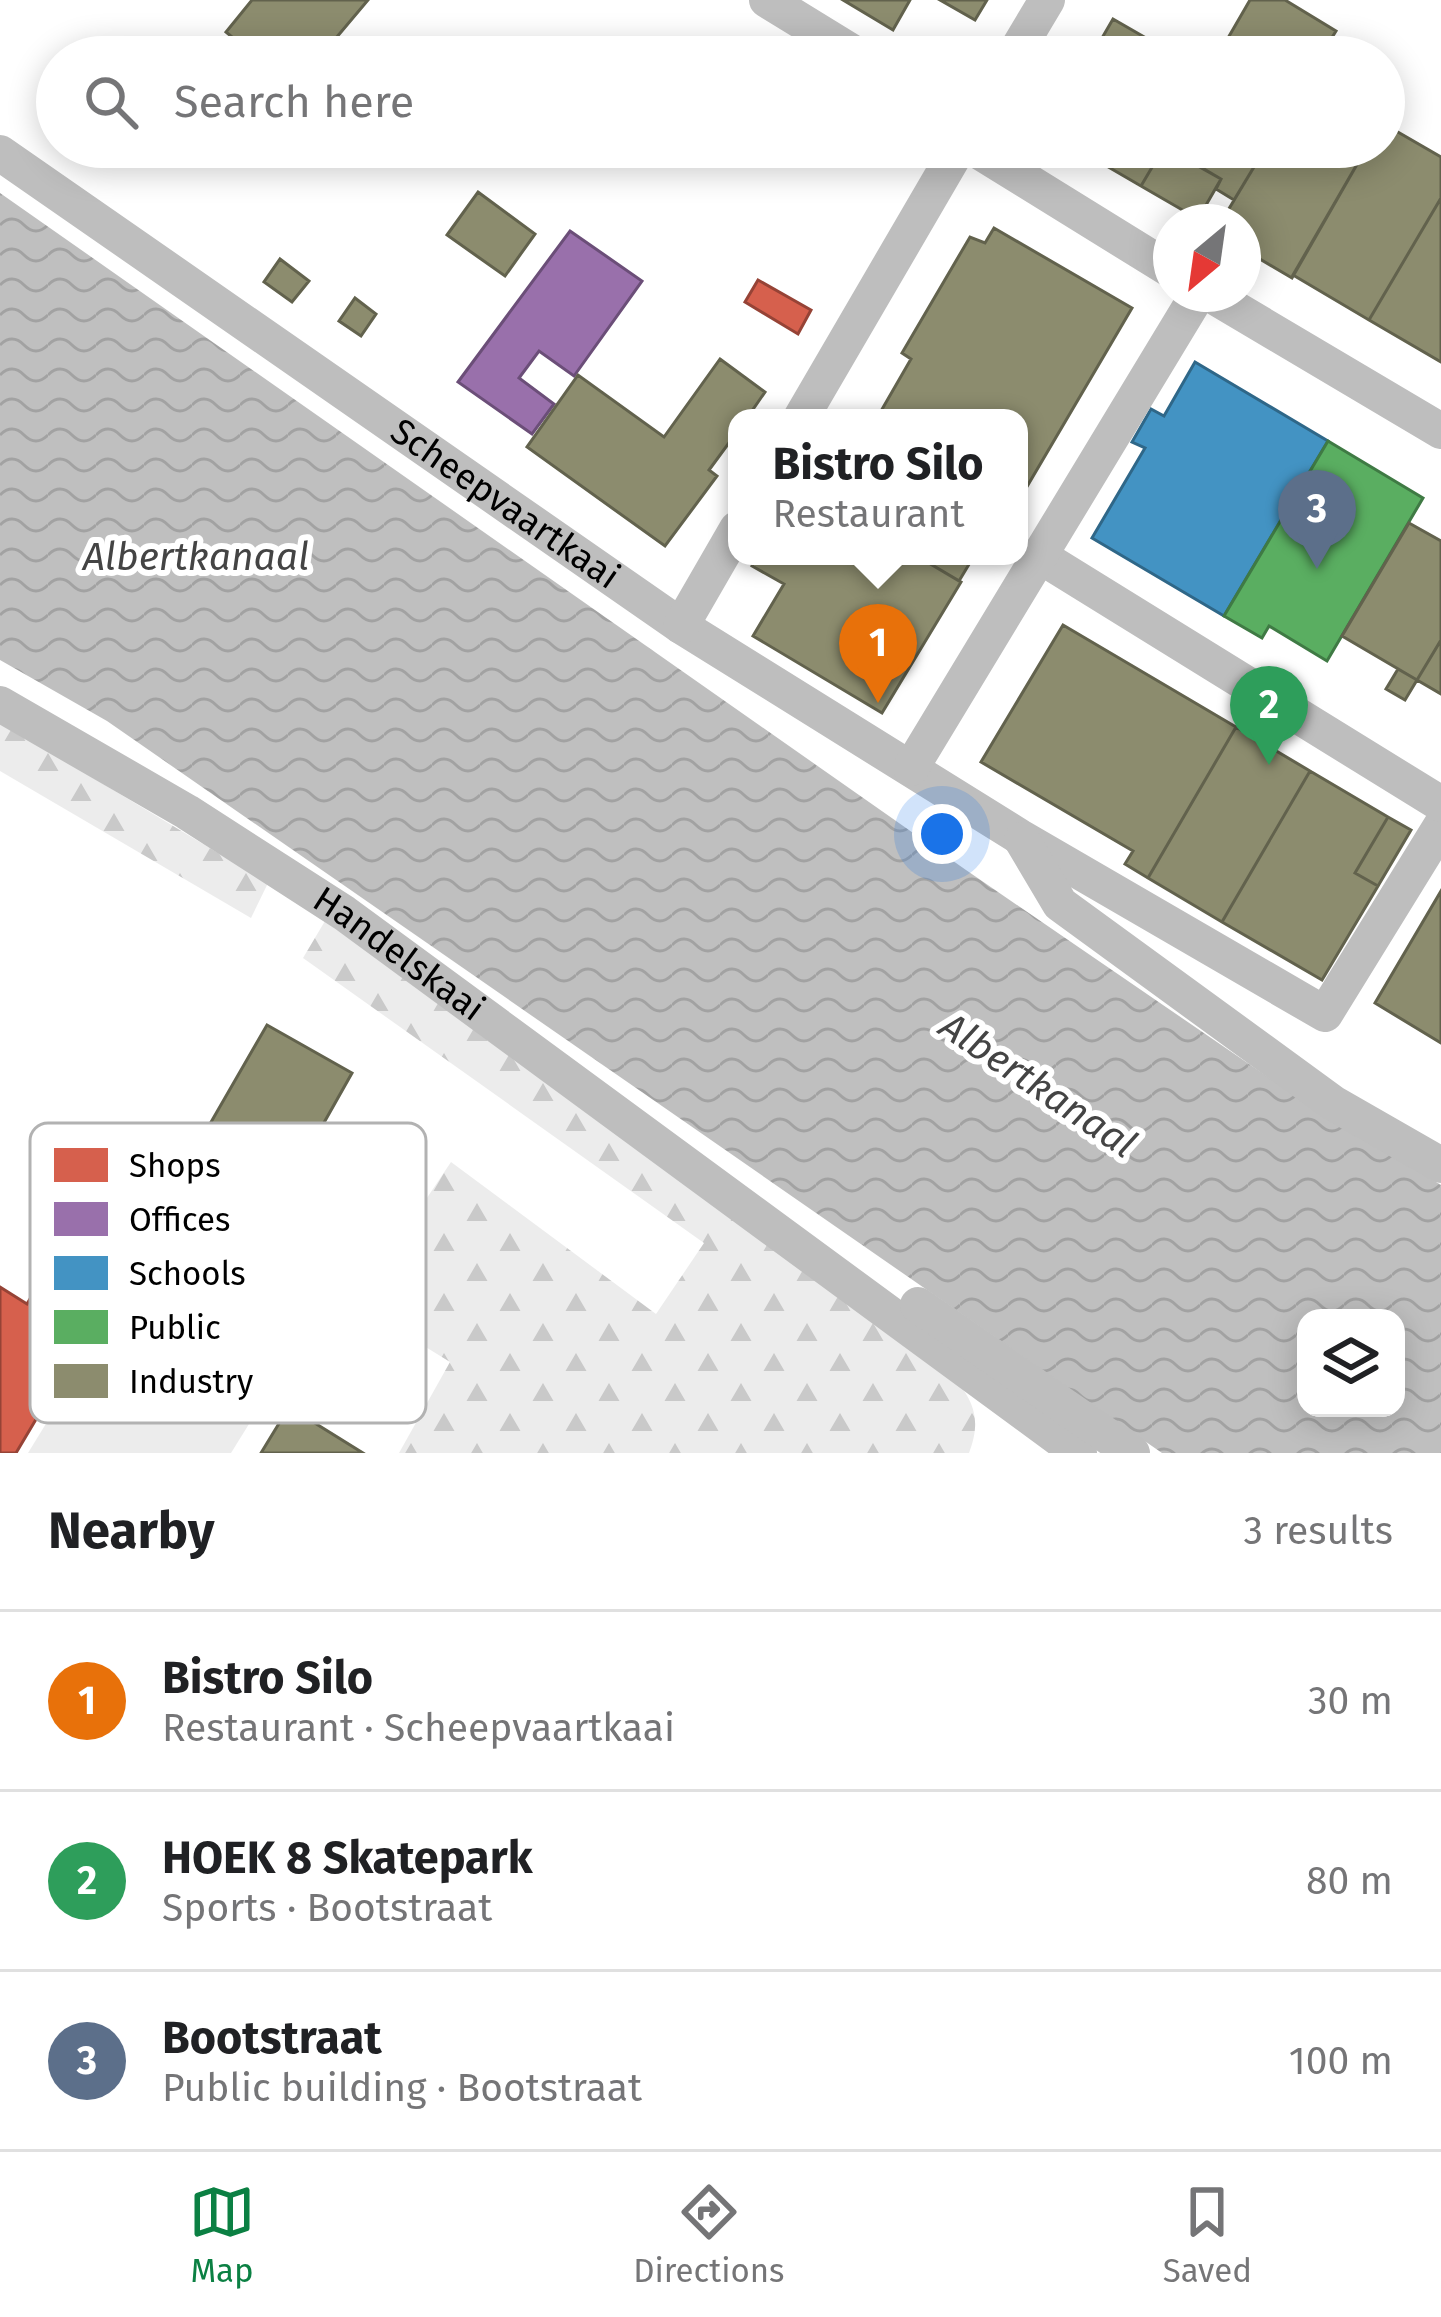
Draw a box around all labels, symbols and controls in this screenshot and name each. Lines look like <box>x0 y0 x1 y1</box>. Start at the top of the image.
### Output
search box <box>36 36 1405 168</box>
icon: search <box>78 69 144 135</box>
text: Search here <box>174 75 414 129</box>
north arrow <box>1153 204 1261 312</box>
street label: Scheepvaartkaai <box>382 409 628 599</box>
popup <box>728 409 1028 565</box>
text: Bistro Silo <box>772 437 984 491</box>
pin: 3 <box>1278 470 1356 569</box>
text: Restaurant <box>772 491 965 537</box>
water label: Albertkanaal <box>81 534 309 580</box>
pin: 1 <box>839 604 917 703</box>
pin: 2 <box>1230 666 1308 765</box>
your location <box>912 804 972 864</box>
street label: Handelskaai <box>305 877 493 1031</box>
water label: Albertkanaal <box>930 1001 1145 1167</box>
legend <box>30 1123 426 1423</box>
text: Shops <box>129 1146 221 1186</box>
text: Offices <box>129 1200 230 1240</box>
text: Schools <box>129 1254 246 1294</box>
text: Public <box>129 1308 221 1348</box>
map controls <box>1297 1309 1405 1417</box>
button: layers <box>1297 1309 1405 1417</box>
text: Industry <box>129 1362 253 1402</box>
text: Nearby <box>48 1500 214 1562</box>
text: 3 results <box>1243 1508 1393 1554</box>
text: Bistro Silo <box>162 1651 373 1705</box>
text: 1 <box>78 1678 96 1724</box>
text: 30 m <box>1308 1678 1393 1724</box>
text: Restaurant · Scheepvaartkaai <box>162 1705 675 1751</box>
text: HOEK 8 Skatepark <box>162 1831 533 1885</box>
text: 2 <box>77 1858 97 1904</box>
text: 80 m <box>1306 1858 1393 1904</box>
text: Sports · Bootstraat <box>162 1885 492 1931</box>
text: Bootstraat <box>162 2011 382 2065</box>
text: 3 <box>77 2038 97 2084</box>
text: 100 m <box>1289 2038 1393 2084</box>
text: Public building · Bootstraat <box>162 2065 642 2111</box>
tab: Map <box>189 2179 255 2291</box>
tab: Directions <box>633 2179 785 2291</box>
tab: Saved <box>1163 2179 1252 2291</box>

